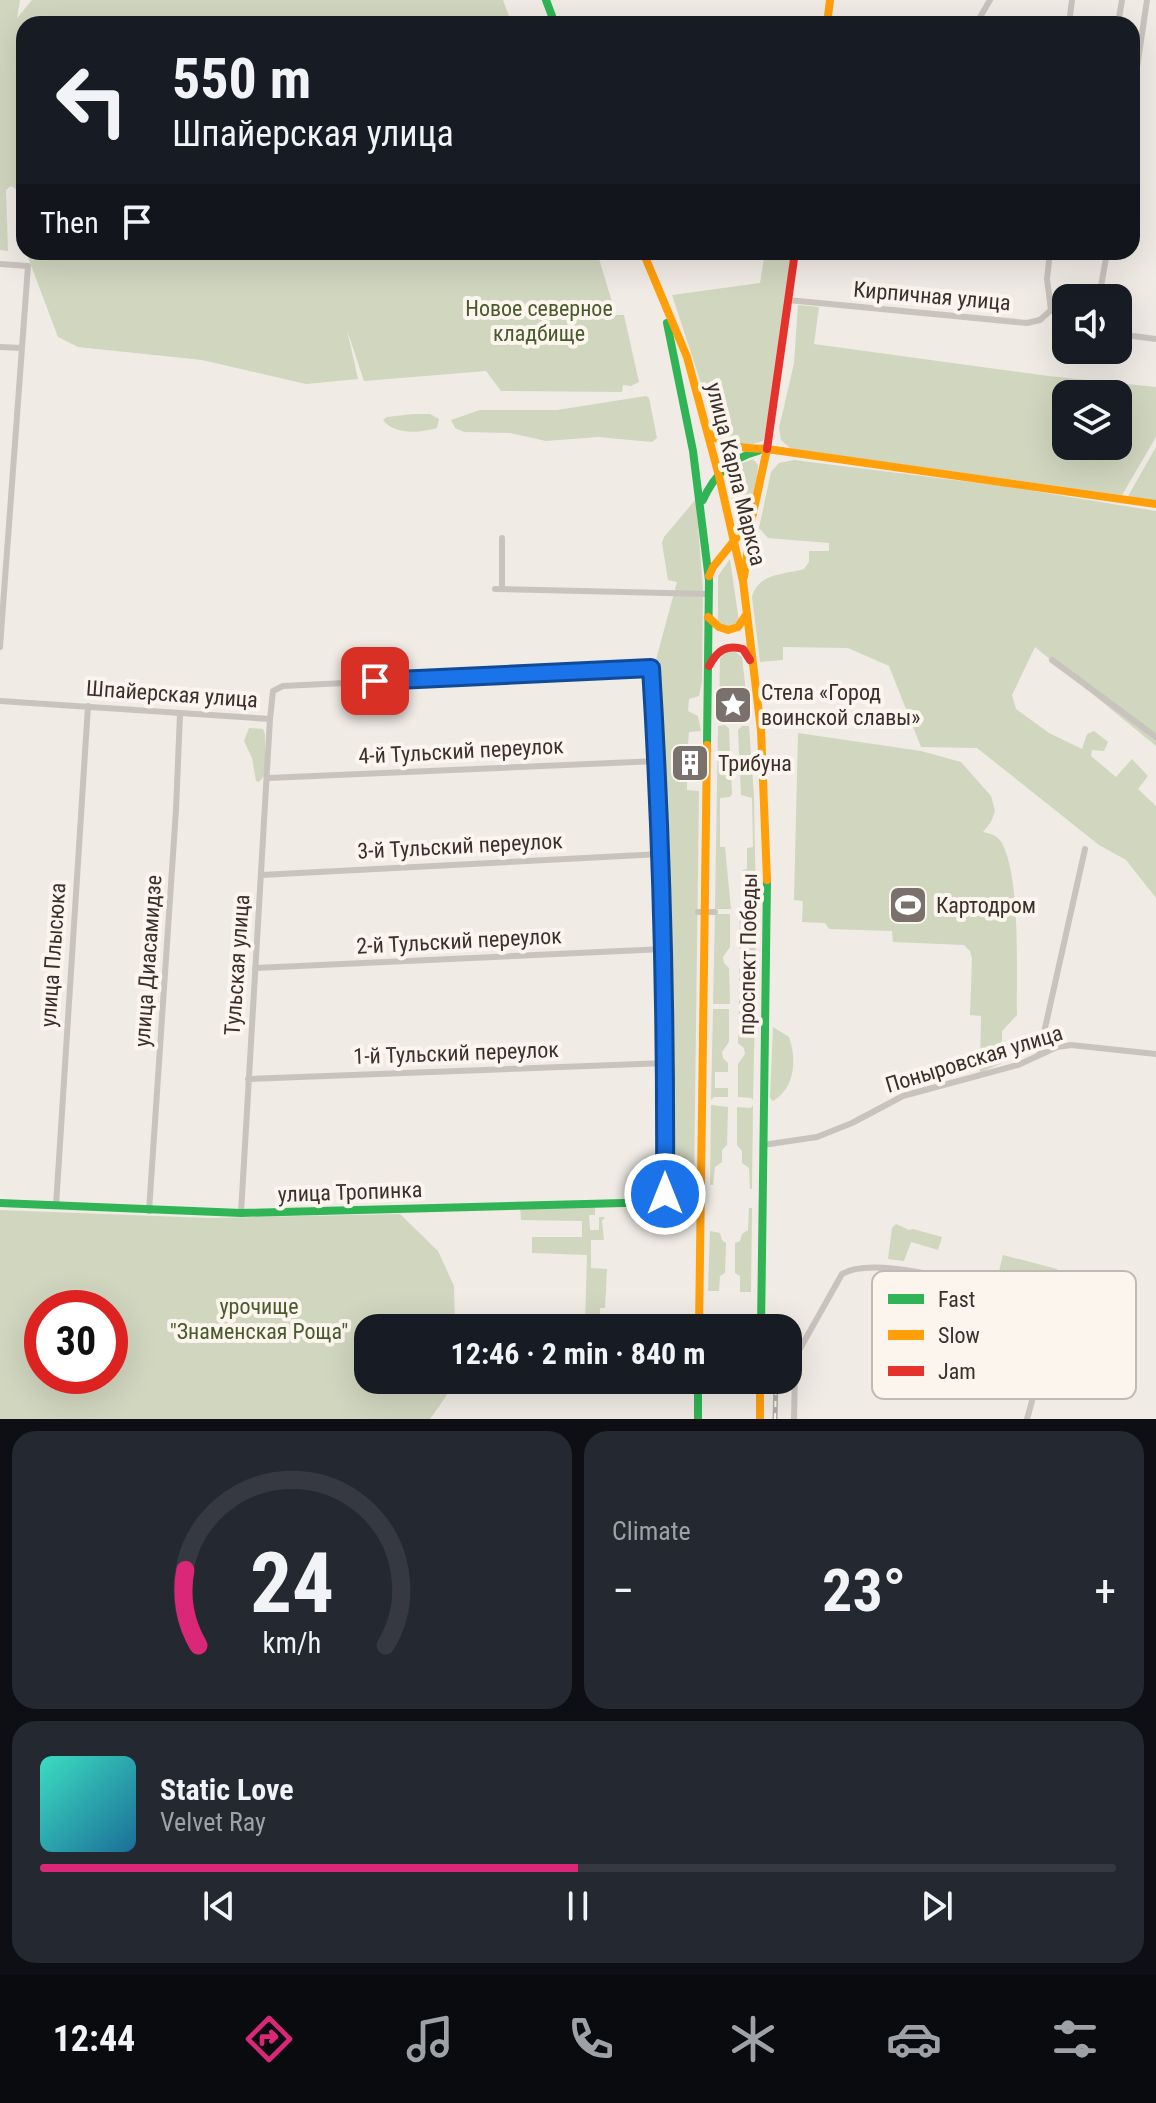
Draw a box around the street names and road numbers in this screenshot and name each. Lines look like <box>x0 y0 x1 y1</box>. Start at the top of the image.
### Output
street label: Кирпичная улица <box>852 277 1012 315</box>
street label: улица Карла Маркса <box>701 380 771 568</box>
street label: Шпайерская улица <box>85 676 259 712</box>
street label: 4-й Тульский переулок <box>358 733 565 769</box>
street label: 3-й Тульский переулок <box>357 828 564 864</box>
street label: проспект Победы <box>734 873 762 1035</box>
street label: улица Диасамидзе <box>130 874 166 1048</box>
street label: улица Плысюка <box>35 882 71 1028</box>
street label: Тульская улица <box>220 894 254 1036</box>
street label: 2-й Тульский переулок <box>356 923 563 959</box>
street label: Поныровская улица <box>882 1020 1066 1098</box>
street label: 1-й Тульский переулок <box>353 1037 560 1069</box>
street label: улица Тропинка <box>277 1177 423 1207</box>

